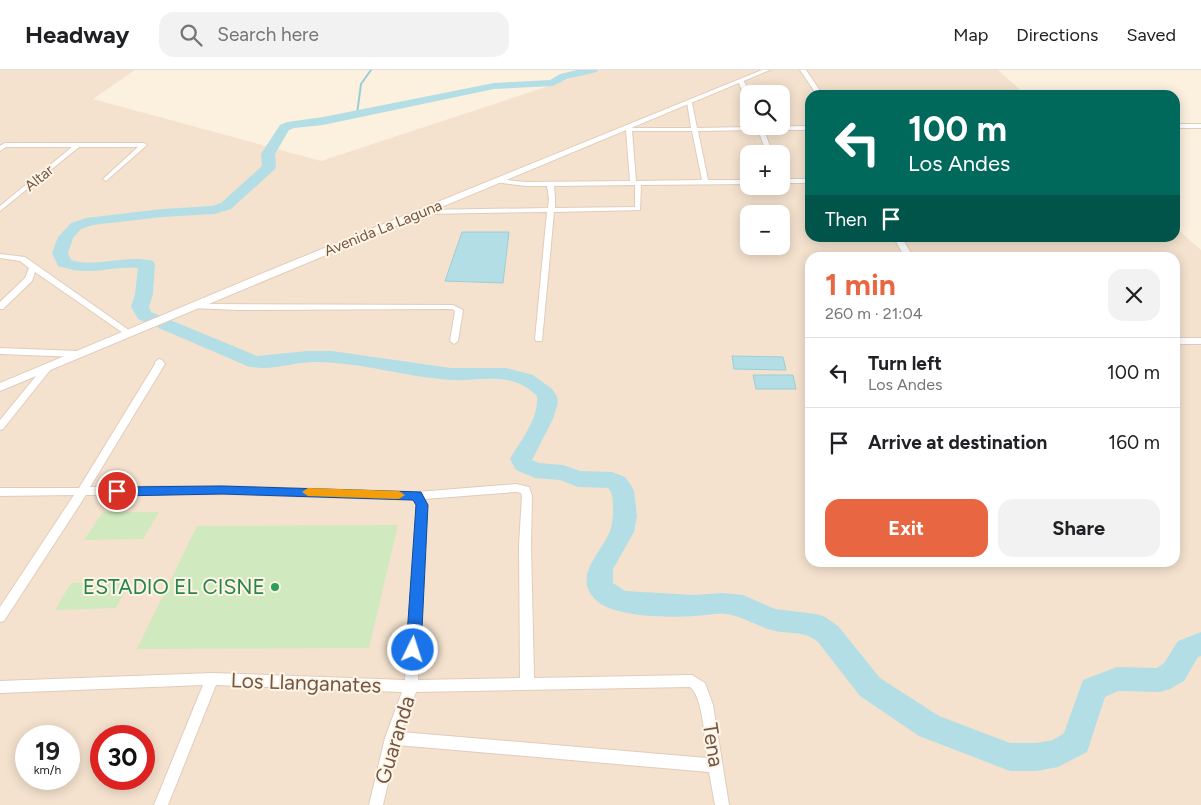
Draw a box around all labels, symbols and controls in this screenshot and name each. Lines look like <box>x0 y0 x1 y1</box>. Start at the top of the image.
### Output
search box <box>159 12 509 57</box>
text: Headway <box>25 20 129 49</box>
icon: search <box>177 21 205 49</box>
text: Search here <box>217 23 319 46</box>
text: Map <box>953 24 988 46</box>
text: Directions <box>1016 24 1098 46</box>
text: Saved <box>1126 24 1176 46</box>
map controls <box>740 85 790 255</box>
button: search <box>740 85 790 135</box>
text: 100 m <box>908 108 1007 150</box>
icon: left <box>825 110 890 175</box>
button: + <box>740 145 790 195</box>
text: Los Andes <box>908 150 1010 177</box>
street label: Altar <box>21 161 57 195</box>
street label: Avenida La Laguna <box>321 196 445 260</box>
button: − <box>740 205 790 255</box>
icon: arrive <box>877 205 905 233</box>
text: Then <box>825 208 867 231</box>
text: 1 min <box>825 266 896 303</box>
button: close <box>1108 269 1160 321</box>
text: 260 m · 21:04 <box>825 304 923 323</box>
text: Turn left <box>868 352 942 375</box>
icon: left <box>825 359 853 387</box>
text: 100 m <box>1107 361 1160 384</box>
text: Los Andes <box>868 375 942 394</box>
icon: arrive <box>825 429 853 457</box>
text: Arrive at destination <box>868 431 1047 454</box>
text: 160 m <box>1108 431 1160 454</box>
pin <box>96 470 138 512</box>
icon: arrive <box>103 477 131 505</box>
button: Exit <box>825 499 988 557</box>
button: Share <box>998 499 1160 557</box>
place label: ESTADIO EL CISNE <box>83 574 265 599</box>
marker: ESTADIO EL CISNE <box>269 581 281 593</box>
position arrow <box>386 623 438 675</box>
street label: Los Llanganates <box>230 667 382 698</box>
street label: Guaranda <box>369 693 420 787</box>
street label: Tena <box>698 721 729 769</box>
speed limit sign: 30 <box>90 725 155 790</box>
text: 19 <box>35 736 60 766</box>
text: km/h <box>34 763 61 777</box>

